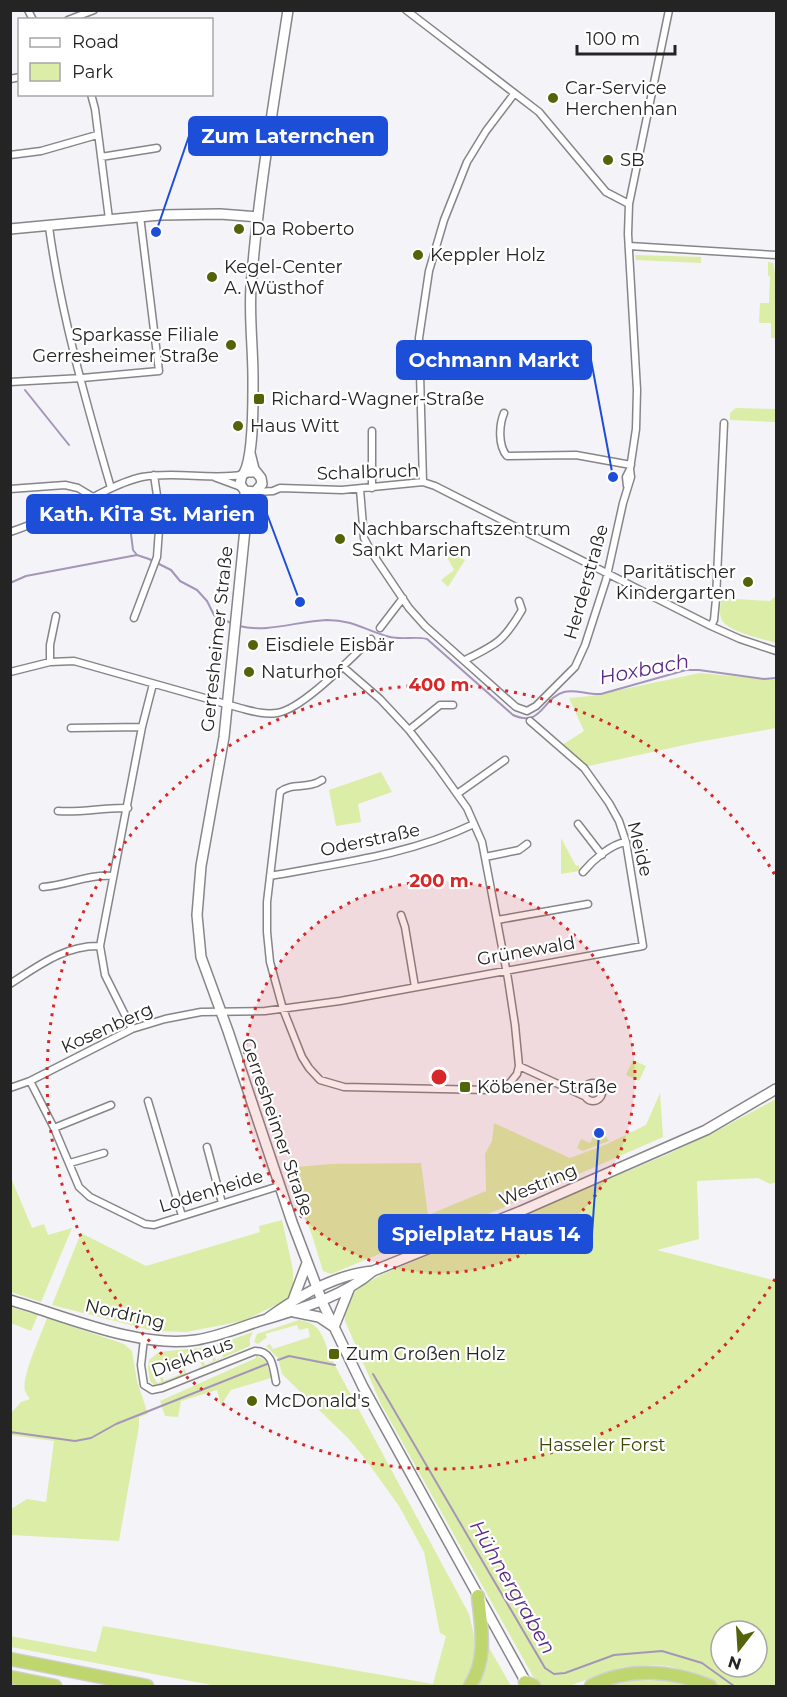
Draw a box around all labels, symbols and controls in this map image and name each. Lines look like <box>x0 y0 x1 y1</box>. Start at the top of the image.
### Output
legend <box>18 18 213 96</box>
scale bar <box>577 18 674 56</box>
text: 100 m <box>586 28 640 50</box>
text: Road <box>72 31 119 53</box>
text: Park <box>72 61 113 83</box>
place label: Car-Service Herchenhan <box>565 77 678 120</box>
marker: Car-Service Herchenhan <box>546 91 560 105</box>
callout: Zum Laternchen <box>189 117 387 155</box>
text: Zum Laternchen <box>201 124 375 148</box>
place label: SB <box>620 149 645 171</box>
marker: SB <box>601 153 615 167</box>
place label: Da Roberto <box>251 218 354 240</box>
marker: Da Roberto <box>232 222 246 236</box>
place label: Keppler Holz <box>430 244 545 266</box>
marker: Keppler Holz <box>411 248 425 262</box>
place label: Kegel-Center A. Wüsthof <box>224 256 343 299</box>
marker: Kegel-Center A. Wüsthof <box>205 270 219 284</box>
place label: Sparkasse Filiale Gerresheimer Straße <box>32 324 219 367</box>
marker: Sparkasse Filiale Gerresheimer Straße <box>224 338 238 352</box>
callout: Ochmann Markt <box>397 341 591 379</box>
text: Ochmann Markt <box>409 348 580 372</box>
place label: Richard-Wagner-Straße <box>271 388 484 410</box>
marker: Richard-Wagner-Straße <box>252 392 266 406</box>
place label: Haus Witt <box>250 415 340 437</box>
marker: Haus Witt <box>231 419 245 433</box>
street label: Schalbruch <box>316 459 420 485</box>
callout: Kath. KiTa St. Marien <box>27 495 267 533</box>
text: Kath. KiTa St. Marien <box>39 502 255 526</box>
place label: Nachbarschaftszentrum Sankt Marien <box>352 518 571 561</box>
street label: Herderstraße <box>559 522 613 642</box>
marker: Nachbarschaftszentrum Sankt Marien <box>333 532 347 546</box>
street label: Gerresheimer Straße <box>196 545 238 733</box>
place label: Paritätischer Kindergarten <box>616 561 736 604</box>
marker: Paritätischer Kindergarten <box>741 575 755 589</box>
place label: Eisdiele Eisbär <box>265 634 395 656</box>
marker: Eisdiele Eisbär <box>246 638 260 652</box>
water label: Hoxbach <box>597 649 691 689</box>
place label: Naturhof <box>261 661 343 683</box>
marker: Naturhof <box>242 665 256 679</box>
text: 400 m <box>409 674 469 696</box>
street label: Oderstraße <box>318 819 422 861</box>
street label: Meide <box>623 819 657 879</box>
text: 200 m <box>409 870 469 892</box>
street label: Grünewald <box>475 932 577 970</box>
street label: Kosenberg <box>58 998 156 1058</box>
street label: Gerresheimer Straße <box>236 1035 318 1219</box>
centre of rings <box>429 1067 449 1087</box>
place label: Köbener Straße <box>477 1076 617 1098</box>
marker: Köbener Straße <box>458 1080 472 1094</box>
street label: Westring <box>496 1159 580 1211</box>
street label: Lodenheide <box>156 1165 266 1217</box>
callout: Spielplatz Haus 14 <box>379 1215 592 1253</box>
text: Spielplatz Haus 14 <box>392 1222 581 1246</box>
street label: Nordring <box>83 1294 167 1334</box>
street label: Diekhaus <box>148 1332 236 1382</box>
place label: Zum Großen Holz <box>346 1343 505 1365</box>
marker: Zum Großen Holz <box>327 1347 341 1361</box>
place label: McDonald's <box>264 1390 370 1412</box>
marker: McDonald's <box>245 1394 259 1408</box>
park label: Hasseler Forst <box>539 1434 665 1456</box>
water label: Hühnergraben <box>465 1516 561 1658</box>
north arrow <box>709 1619 769 1679</box>
text: N <box>726 1652 744 1674</box>

